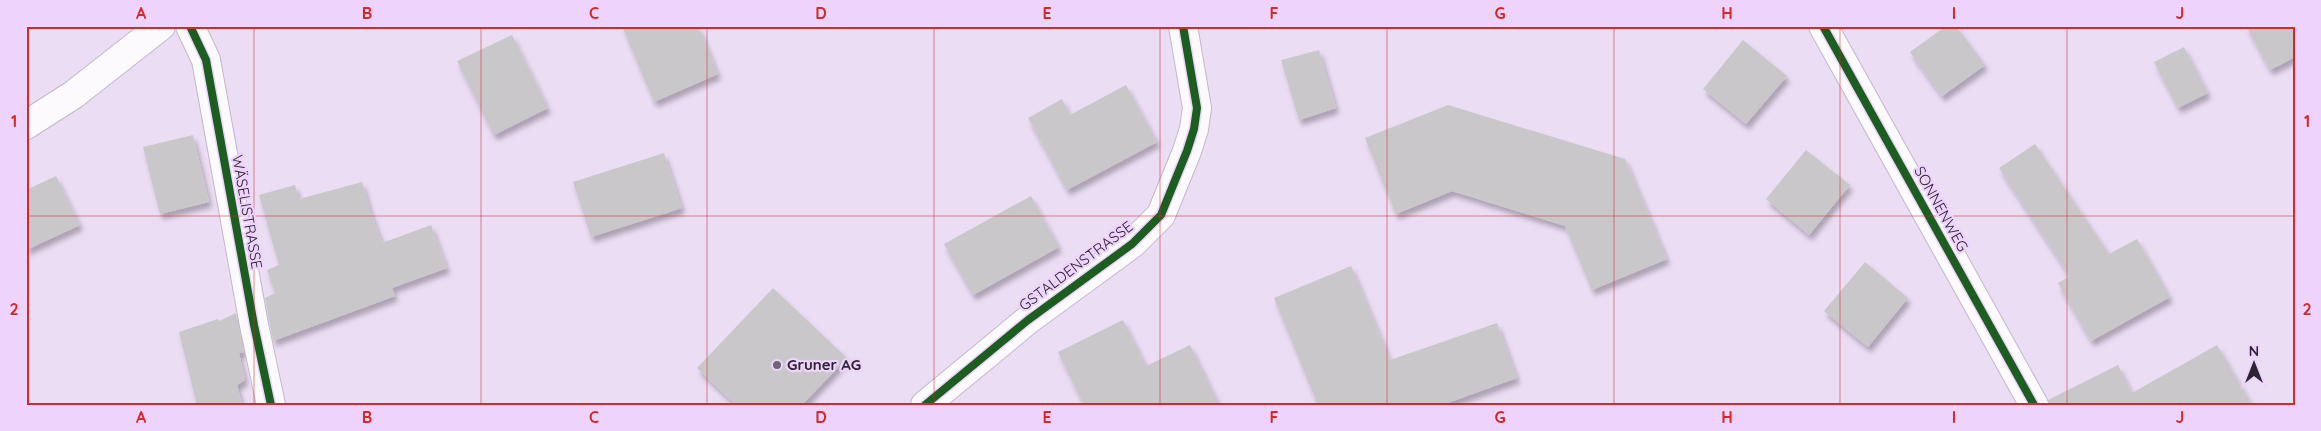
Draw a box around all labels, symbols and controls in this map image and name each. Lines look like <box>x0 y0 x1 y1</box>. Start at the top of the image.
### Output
text: A <box>136 3 147 23</box>
text: B <box>362 3 372 23</box>
text: C <box>589 3 599 23</box>
text: D <box>815 3 827 23</box>
text: E <box>1042 3 1052 23</box>
text: F <box>1270 3 1279 23</box>
text: G <box>1494 3 1506 23</box>
text: H <box>1721 3 1733 23</box>
text: I <box>1952 3 1956 23</box>
text: J <box>2176 3 2184 23</box>
text: 1 <box>11 111 17 131</box>
text: 1 <box>2304 111 2310 131</box>
street label: WÄSELISTRASSE <box>228 153 267 270</box>
street label: SONNENWEG <box>1910 163 1973 255</box>
street label: GSTALDENSTRASSE <box>1015 217 1136 315</box>
text: 2 <box>9 299 19 319</box>
text: 2 <box>2302 299 2312 319</box>
north arrow <box>2228 338 2278 388</box>
text: N <box>2249 342 2259 360</box>
place label: Gruner AG <box>787 355 861 374</box>
marker: Gruner AG <box>771 359 783 371</box>
text: A <box>136 407 147 427</box>
text: B <box>362 407 372 427</box>
text: C <box>589 407 599 427</box>
text: D <box>815 407 827 427</box>
text: E <box>1042 407 1052 427</box>
text: F <box>1270 407 1279 427</box>
text: G <box>1494 407 1506 427</box>
text: H <box>1721 407 1733 427</box>
text: I <box>1952 407 1956 427</box>
text: J <box>2176 407 2184 427</box>

